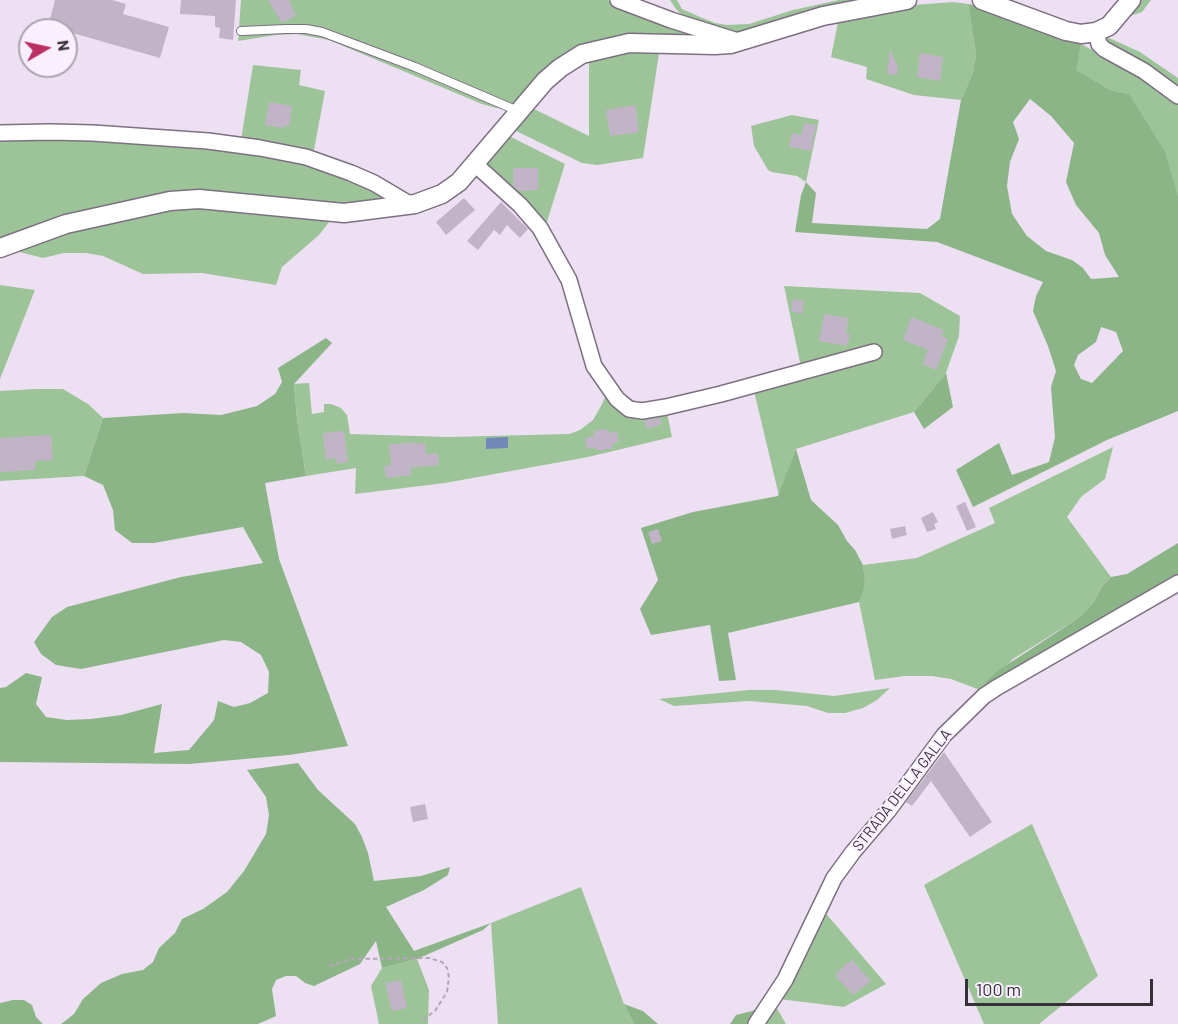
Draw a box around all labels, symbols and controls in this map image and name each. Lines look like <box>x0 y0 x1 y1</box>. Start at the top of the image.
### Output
north arrow <box>18 18 78 78</box>
text: N <box>54 39 75 52</box>
street label: STRADA DELLA GALLA <box>849 725 955 855</box>
scale bar <box>968 967 1156 1005</box>
text: 100 m <box>976 978 1021 1000</box>

